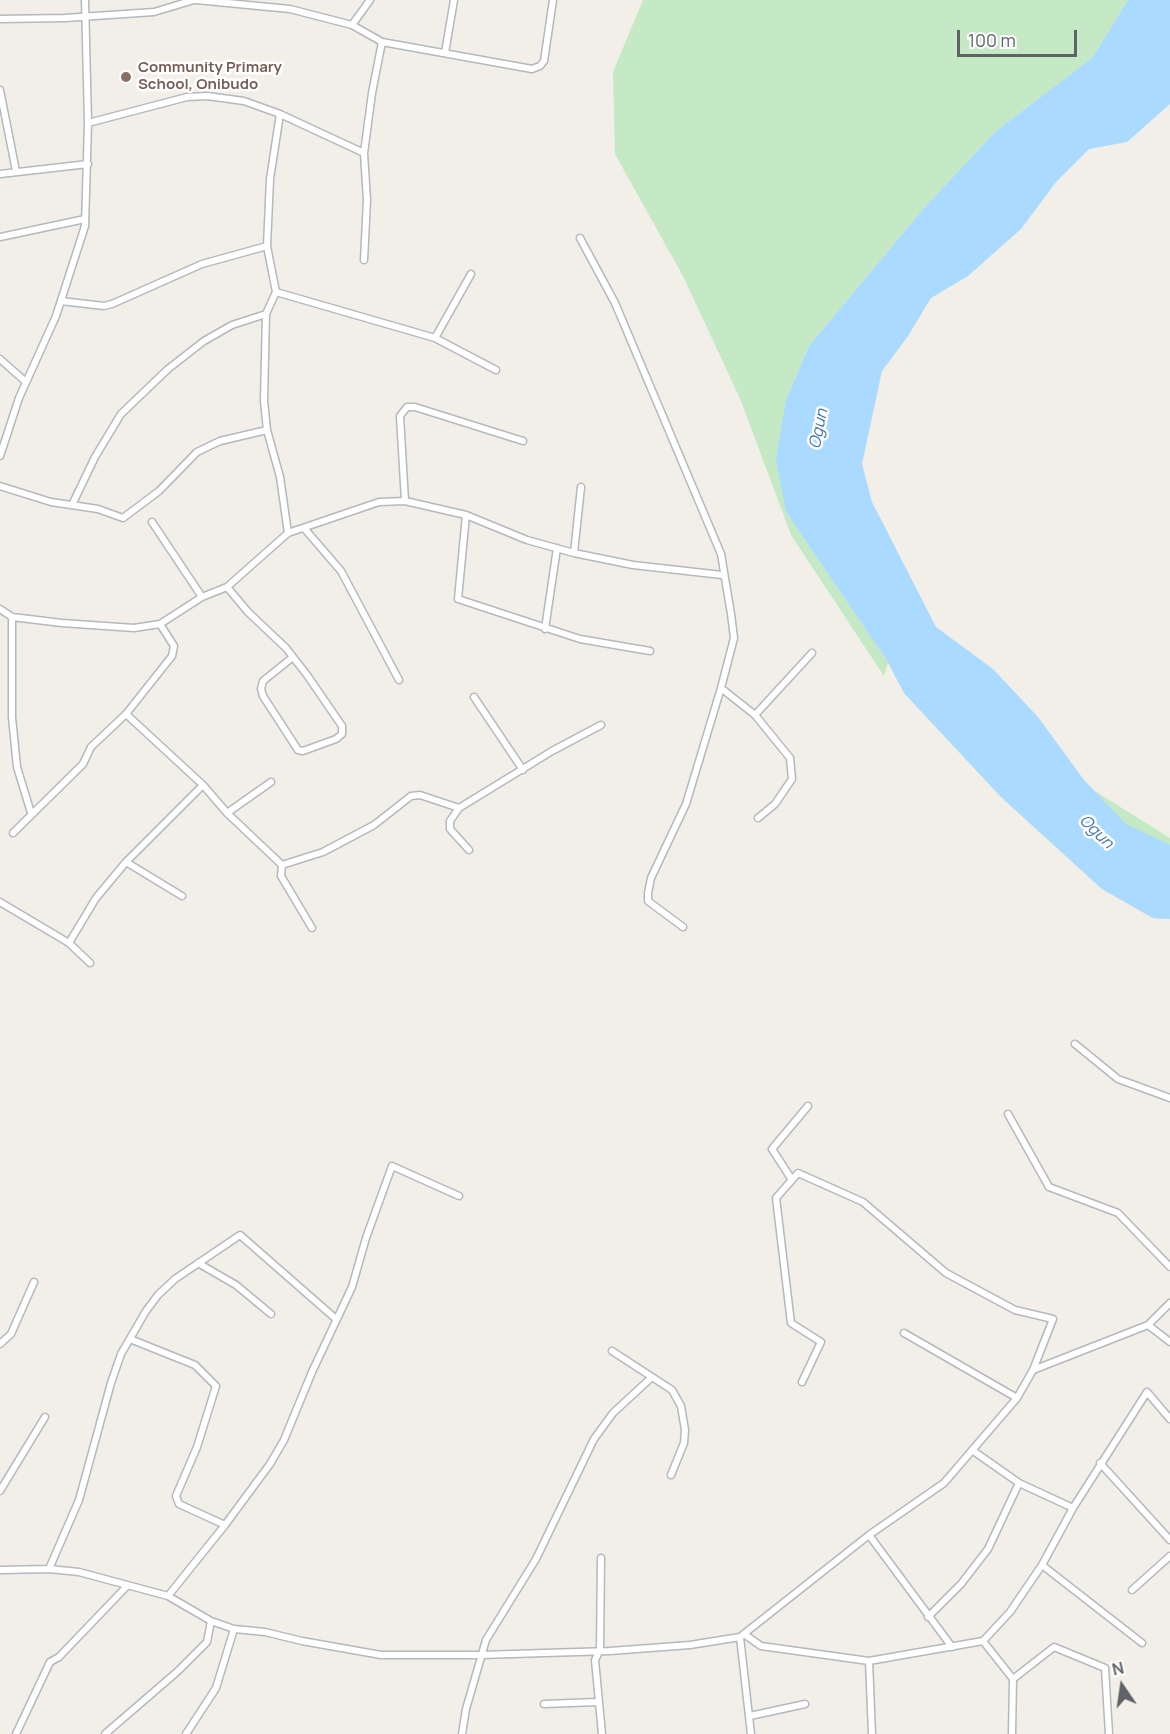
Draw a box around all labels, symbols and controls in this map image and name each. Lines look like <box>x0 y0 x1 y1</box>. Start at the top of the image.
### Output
scale bar <box>960 18 1080 56</box>
text: 100 m <box>968 28 1016 52</box>
place label: Community Primary School, Onibudo <box>138 59 282 94</box>
marker: Community Primary School, Onibudo <box>119 70 133 84</box>
water label: Ogun <box>806 408 832 450</box>
water label: Ogun <box>1075 811 1117 853</box>
north arrow <box>1092 1656 1152 1716</box>
text: N <box>1110 1656 1126 1680</box>

